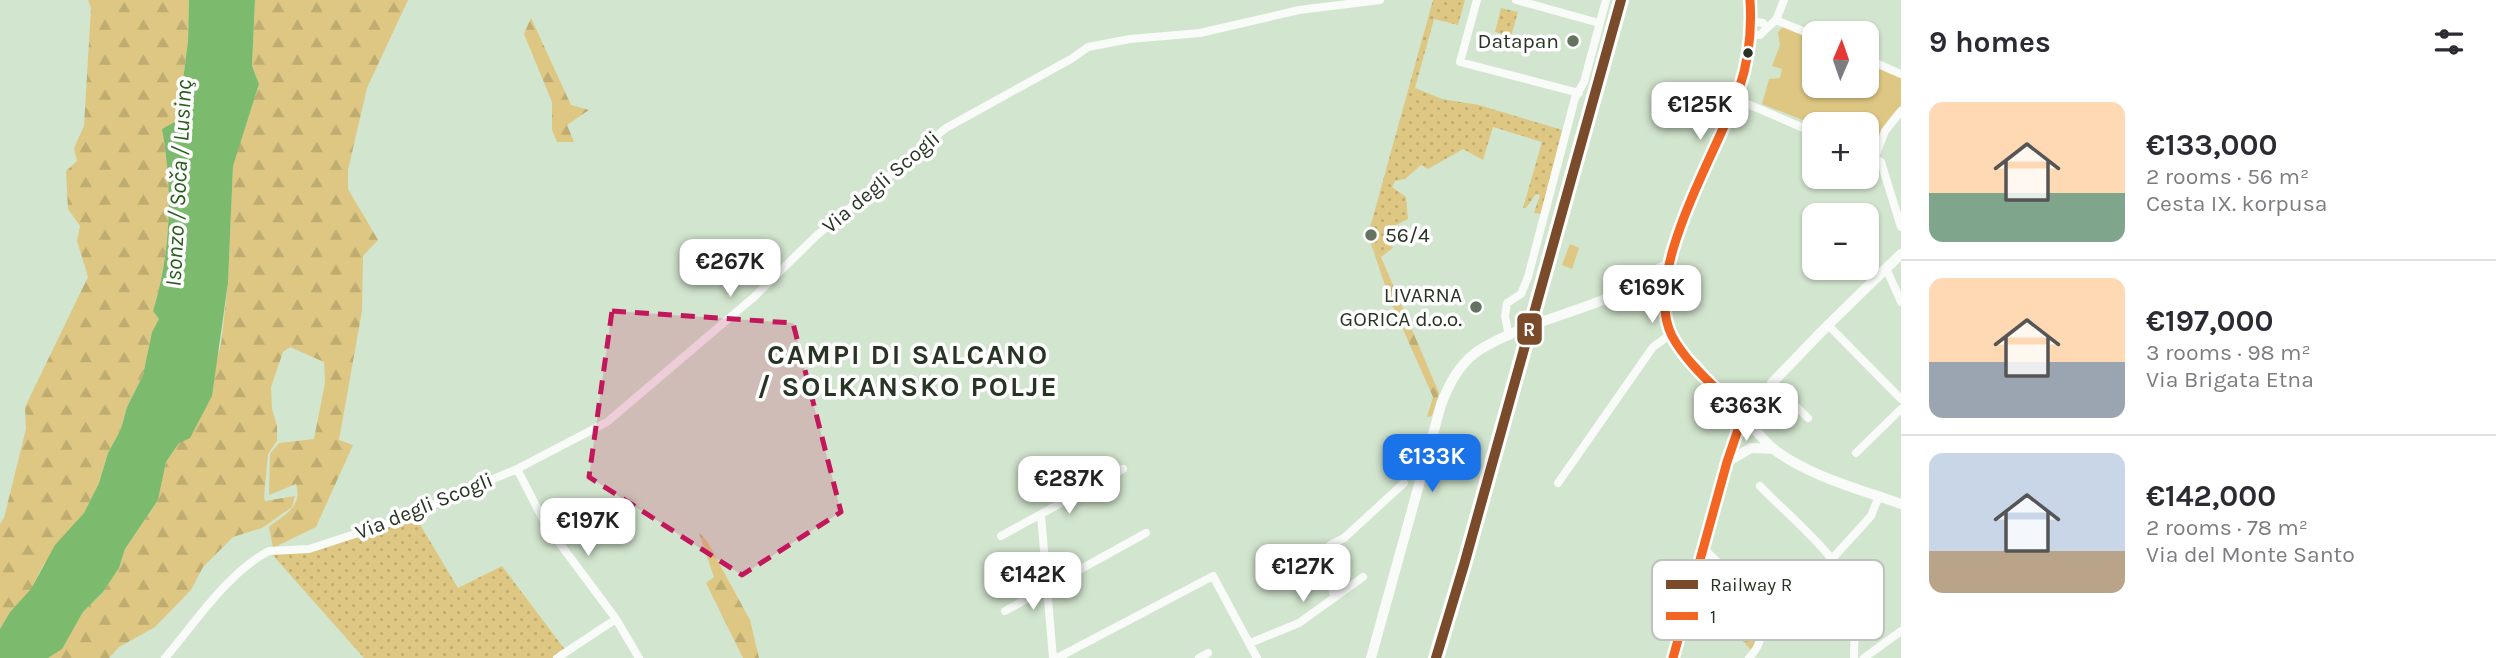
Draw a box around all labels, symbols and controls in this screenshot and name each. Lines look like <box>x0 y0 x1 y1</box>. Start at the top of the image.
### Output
north arrow <box>1802 21 1880 98</box>
map controls <box>1802 21 1879 280</box>
icon: filters <box>2430 23 2468 61</box>
text: 9 homes <box>1929 24 2051 60</box>
place label: Datapan <box>1478 29 1559 53</box>
marker: Datapan <box>1565 33 1581 49</box>
unlabelled marker <box>1741 46 1755 60</box>
water label: Isonzo / Soča / Lusinç <box>160 78 197 287</box>
pin: €125K <box>1651 82 1749 142</box>
text: €125K <box>1667 91 1733 118</box>
button: + <box>1802 112 1879 189</box>
street label: Via degli Scogli <box>817 126 945 238</box>
text: €133,000 <box>2146 127 2278 163</box>
icon: home <box>1985 130 2069 214</box>
text: 2 rooms · 56 m² <box>2146 163 2309 190</box>
text: Cesta IX. korpusa <box>2146 190 2328 217</box>
button: − <box>1802 203 1879 280</box>
place label: 56/4 <box>1385 223 1430 247</box>
marker: 56/4 <box>1363 227 1379 243</box>
pin: €267K <box>681 240 779 299</box>
text: €267K <box>696 248 764 275</box>
pin: €169K <box>1603 266 1701 325</box>
text: €169K <box>1619 274 1685 301</box>
place label: LIVARNA GORICA d.o.o. <box>1340 283 1462 331</box>
marker: LIVARNA GORICA d.o.o. <box>1468 299 1484 315</box>
text: €197,000 <box>2146 303 2273 339</box>
icon: home <box>1985 306 2069 390</box>
line badge: R <box>1516 312 1543 346</box>
text: R <box>1523 319 1535 341</box>
district label: CAMPI DI SALCANO / SOLKANSKO POLJE <box>757 338 1059 403</box>
text: 3 rooms · 98 m² <box>2146 339 2311 366</box>
text: Via Brigata Etna <box>2146 366 2314 393</box>
pin: €363K <box>1697 384 1795 443</box>
text: €363K <box>1710 392 1782 419</box>
pin: €133K <box>1383 434 1481 494</box>
text: €133K <box>1399 443 1465 470</box>
pin: €287K <box>1020 456 1118 516</box>
text: €287K <box>1034 465 1104 492</box>
street label: Via degli Scogli <box>352 468 496 544</box>
text: €142,000 <box>2146 478 2276 514</box>
icon: home <box>1985 481 2069 565</box>
pin: €197K <box>539 498 637 558</box>
text: €197K <box>556 507 620 534</box>
text: 2 rooms · 78 m² <box>2146 514 2308 541</box>
text: Via del Monte Santo <box>2146 541 2355 568</box>
pin: €127K <box>1254 544 1352 604</box>
pin: €142K <box>984 552 1082 612</box>
text: €127K <box>1271 553 1335 580</box>
legend <box>1652 560 1884 640</box>
text: €142K <box>1000 561 1066 588</box>
text: Railway R <box>1710 574 1792 596</box>
text: 1 <box>1710 606 1716 628</box>

